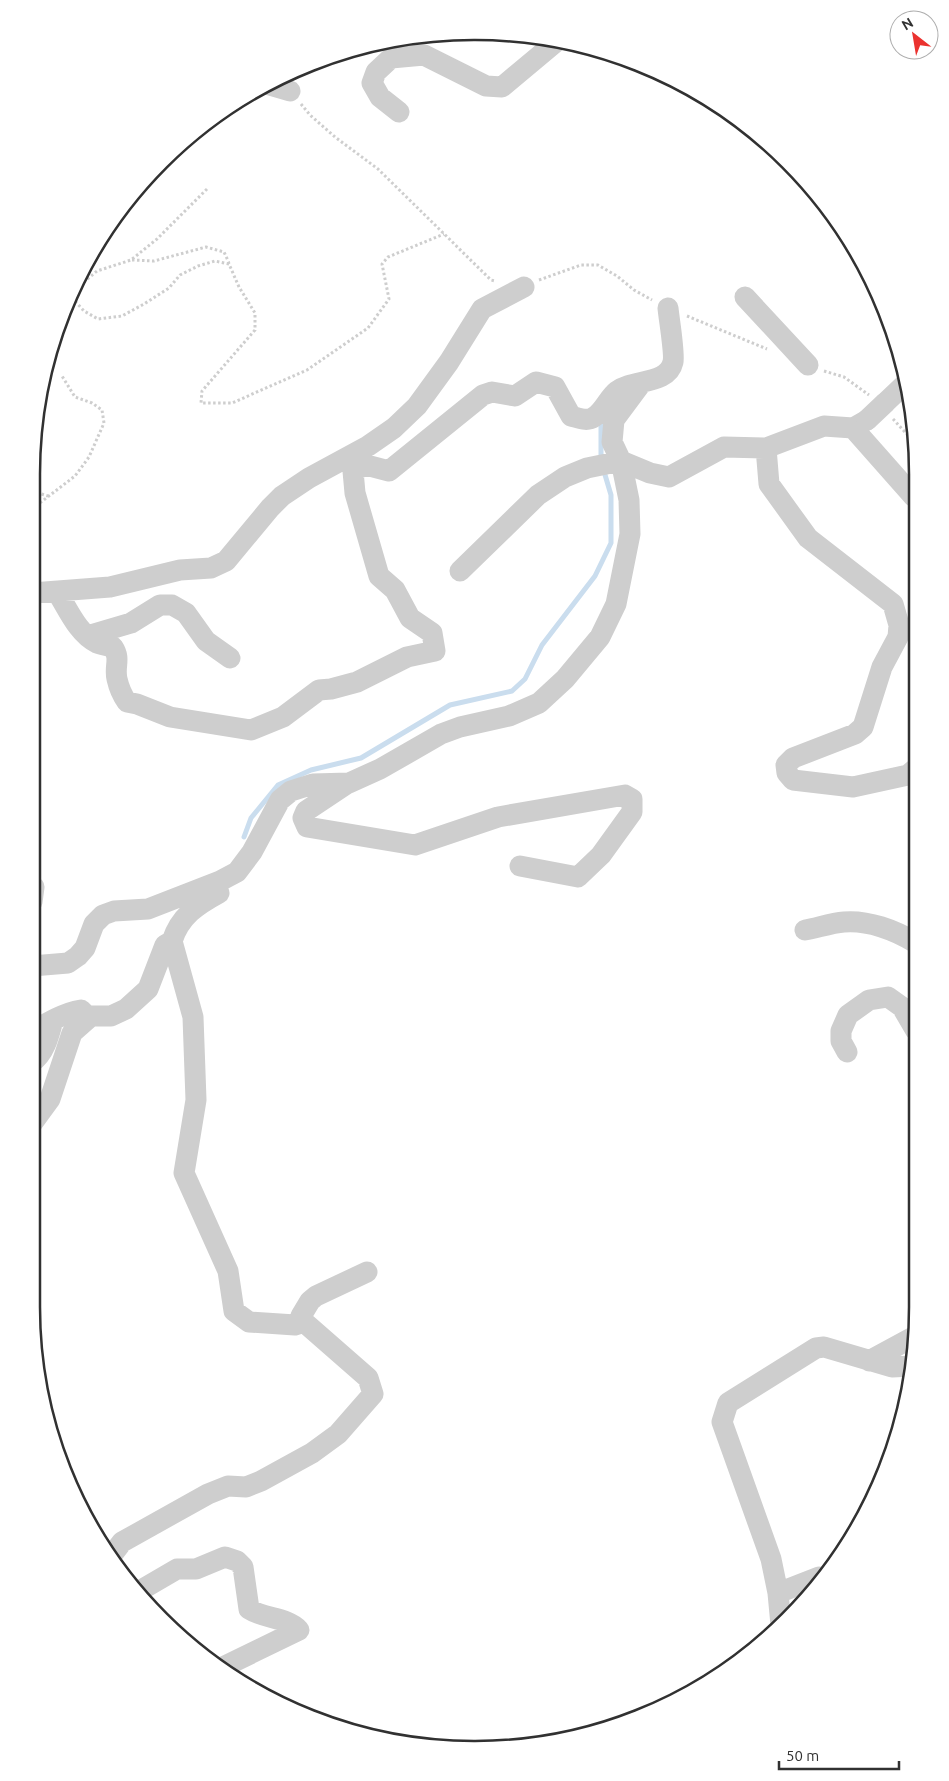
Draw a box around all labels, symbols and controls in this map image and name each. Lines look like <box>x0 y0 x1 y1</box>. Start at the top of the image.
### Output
north arrow <box>889 10 939 60</box>
text: N <box>899 14 916 33</box>
scale bar <box>779 1738 899 1770</box>
text: 50 m <box>786 1747 819 1764</box>

